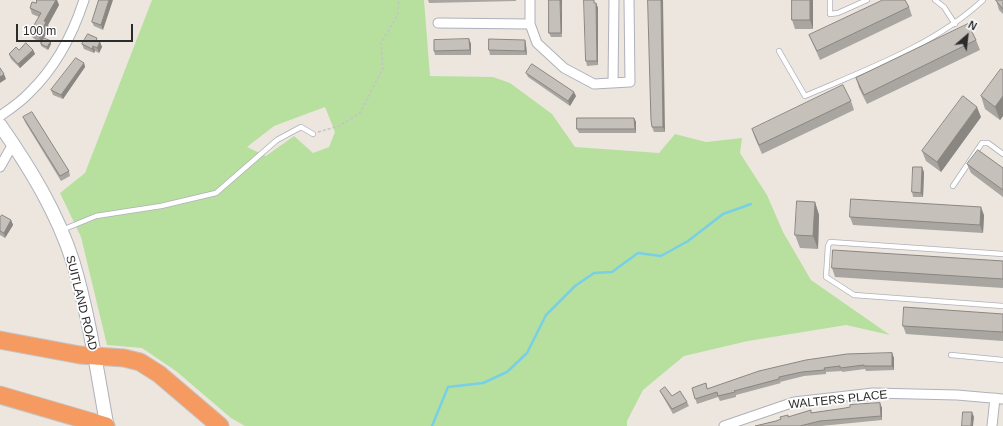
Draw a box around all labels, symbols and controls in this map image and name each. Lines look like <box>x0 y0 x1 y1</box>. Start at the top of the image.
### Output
scale bar <box>18 16 135 42</box>
north arrow <box>947 16 987 56</box>
text: N <box>966 18 979 33</box>
text: 100 m <box>23 24 56 38</box>
street label: SUITLAND ROAD <box>62 254 100 352</box>
street label: WALTERS PLACE <box>788 388 888 412</box>

